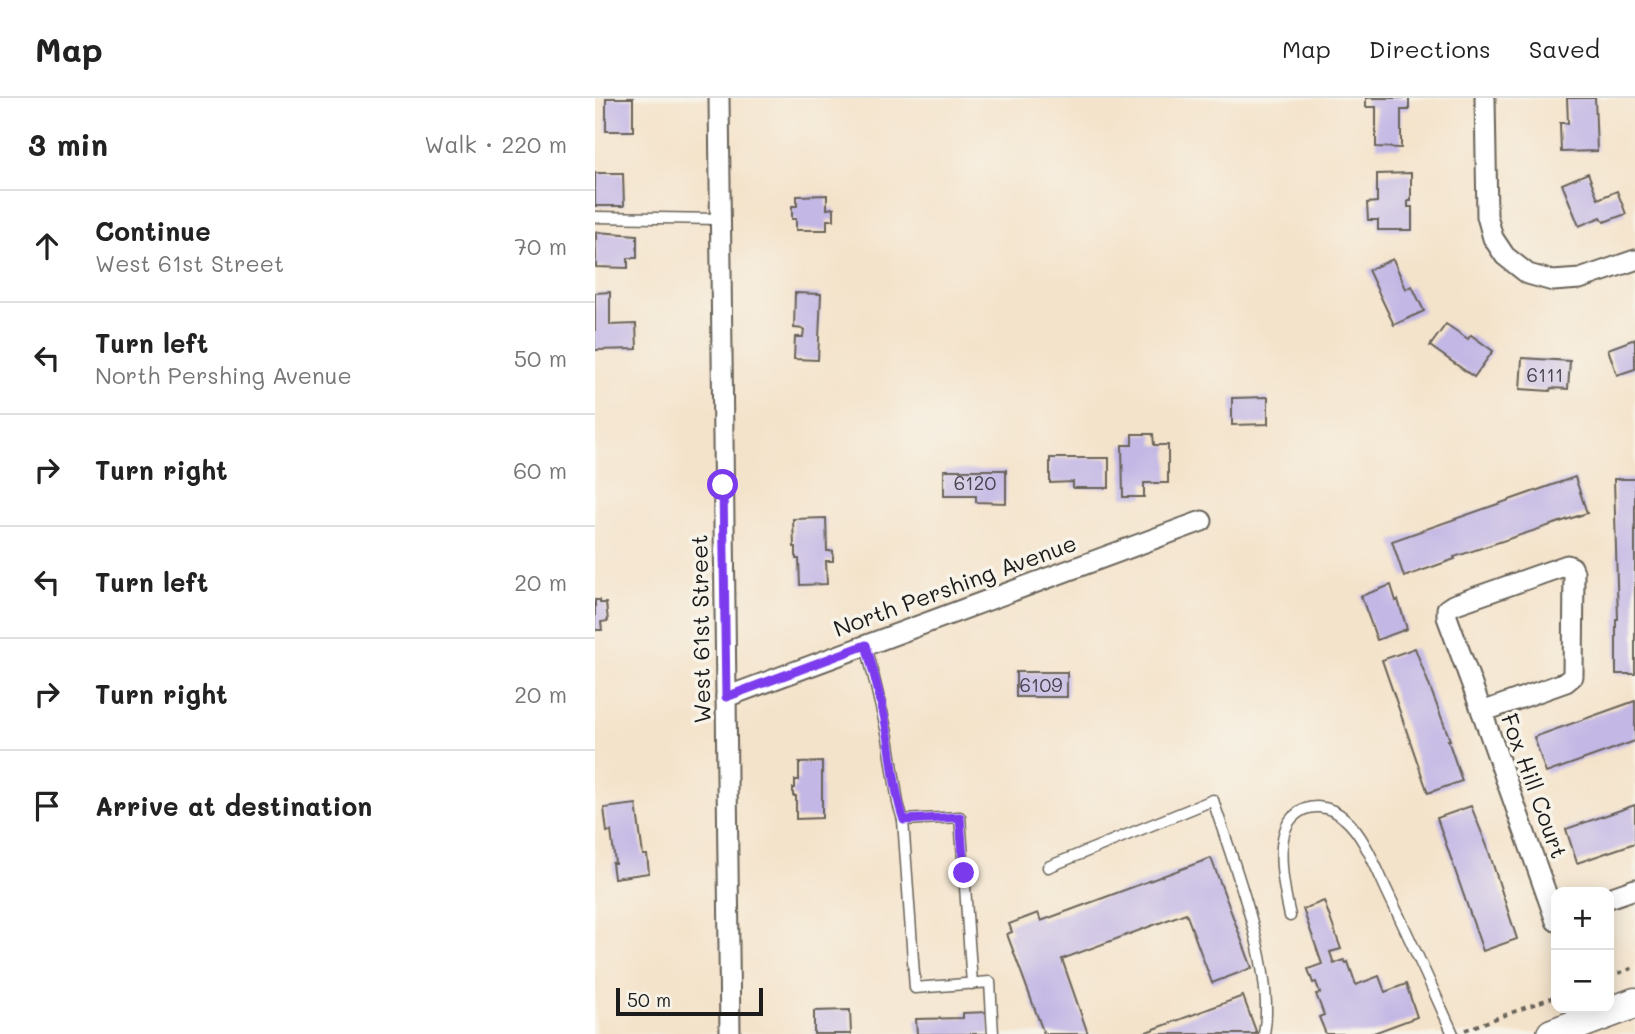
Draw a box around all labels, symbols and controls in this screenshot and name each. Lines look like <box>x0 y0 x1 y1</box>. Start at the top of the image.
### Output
text: Map <box>35 27 103 70</box>
text: Map <box>1282 33 1331 64</box>
text: Directions <box>1369 33 1491 64</box>
text: Saved <box>1529 33 1600 64</box>
text: 3 min <box>28 124 108 164</box>
text: Walk · 220 m <box>424 129 567 159</box>
text: Continue <box>95 214 211 248</box>
icon: ahead <box>28 227 66 265</box>
text: 70 m <box>514 231 567 261</box>
text: West 61st Street <box>95 248 284 278</box>
text: Turn left <box>95 326 208 360</box>
icon: left <box>28 339 66 377</box>
text: 50 m <box>514 343 567 373</box>
text: North Pershing Avenue <box>95 360 352 390</box>
house number: 6111 <box>1527 362 1563 387</box>
icon: right <box>28 451 66 489</box>
text: Turn right <box>95 453 228 487</box>
text: 60 m <box>513 455 567 485</box>
route start <box>707 469 738 500</box>
house number: 6120 <box>954 470 996 495</box>
street label: North Pershing Avenue <box>829 527 1080 643</box>
street label: West 61st Street <box>683 534 717 724</box>
icon: left <box>28 563 66 601</box>
text: Turn left <box>95 565 208 599</box>
text: 20 m <box>514 567 567 597</box>
house number: 6109 <box>1020 672 1062 697</box>
icon: right <box>28 675 66 713</box>
text: Turn right <box>95 677 228 711</box>
text: 20 m <box>514 679 567 709</box>
street label: Fox Hill Court <box>1495 709 1575 862</box>
icon: arrive <box>28 787 66 825</box>
text: Arrive at destination <box>95 789 372 823</box>
route end <box>948 857 979 888</box>
map controls <box>1551 887 1614 1013</box>
button: + <box>1551 887 1614 950</box>
button: − <box>1551 950 1614 1013</box>
scale bar <box>616 985 763 1017</box>
text: 50 m <box>627 987 671 1012</box>

